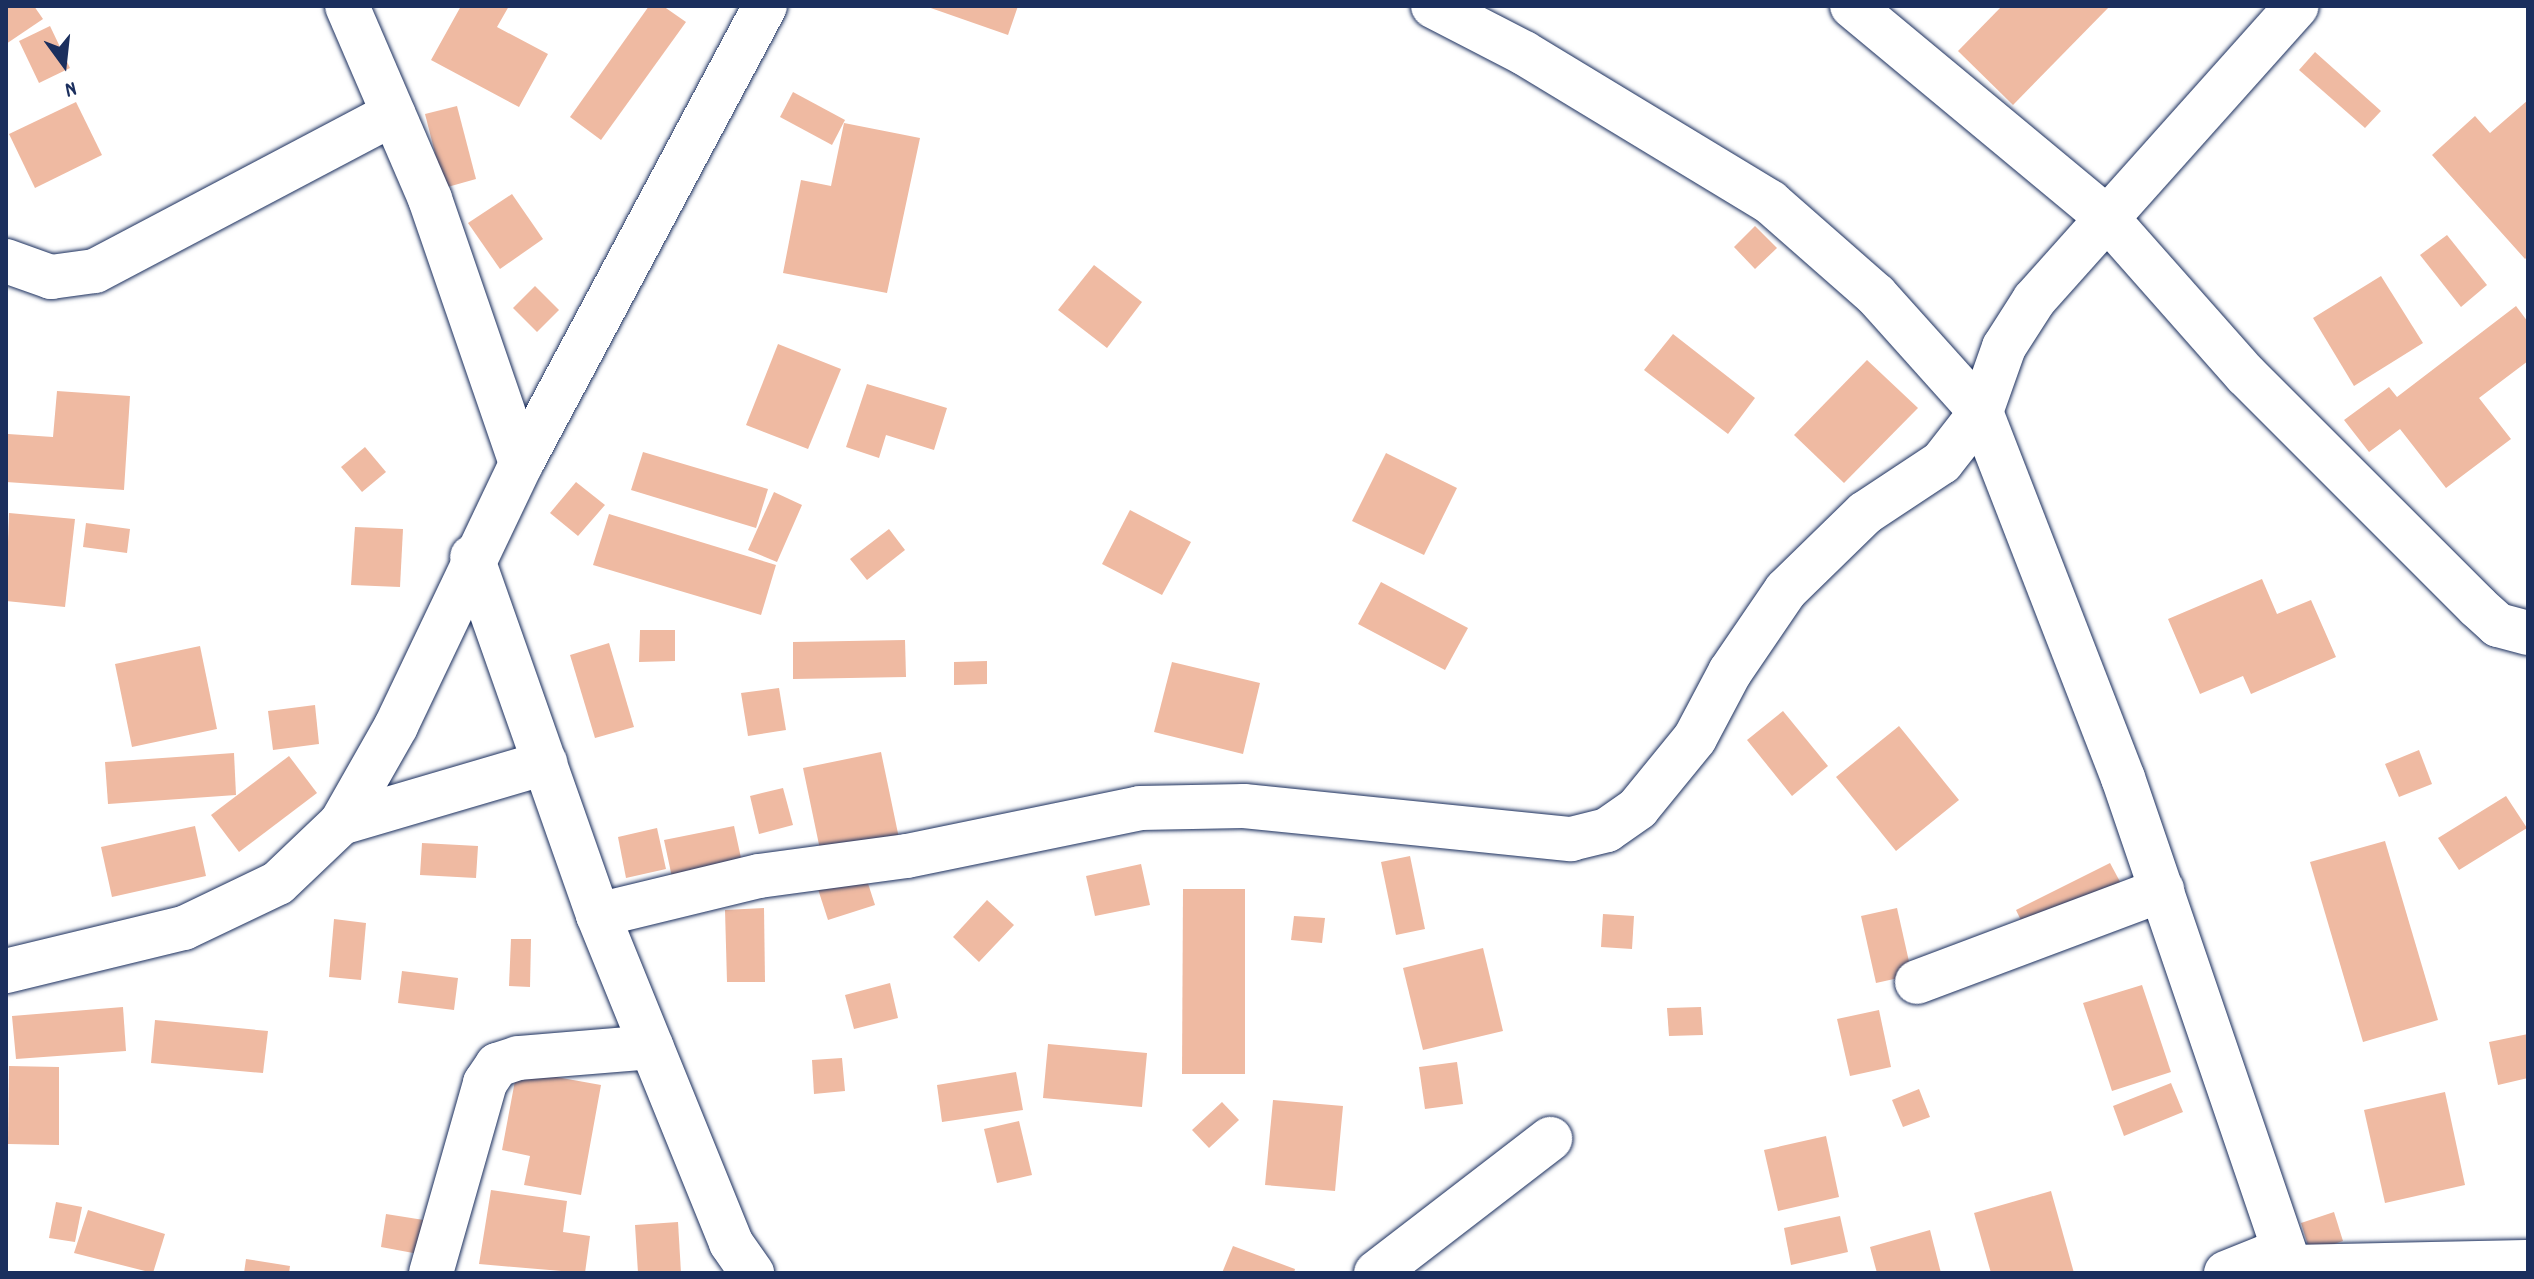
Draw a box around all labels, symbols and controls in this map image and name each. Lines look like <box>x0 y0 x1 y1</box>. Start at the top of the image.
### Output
north arrow <box>24 24 104 104</box>
text: N <box>61 71 80 104</box>

